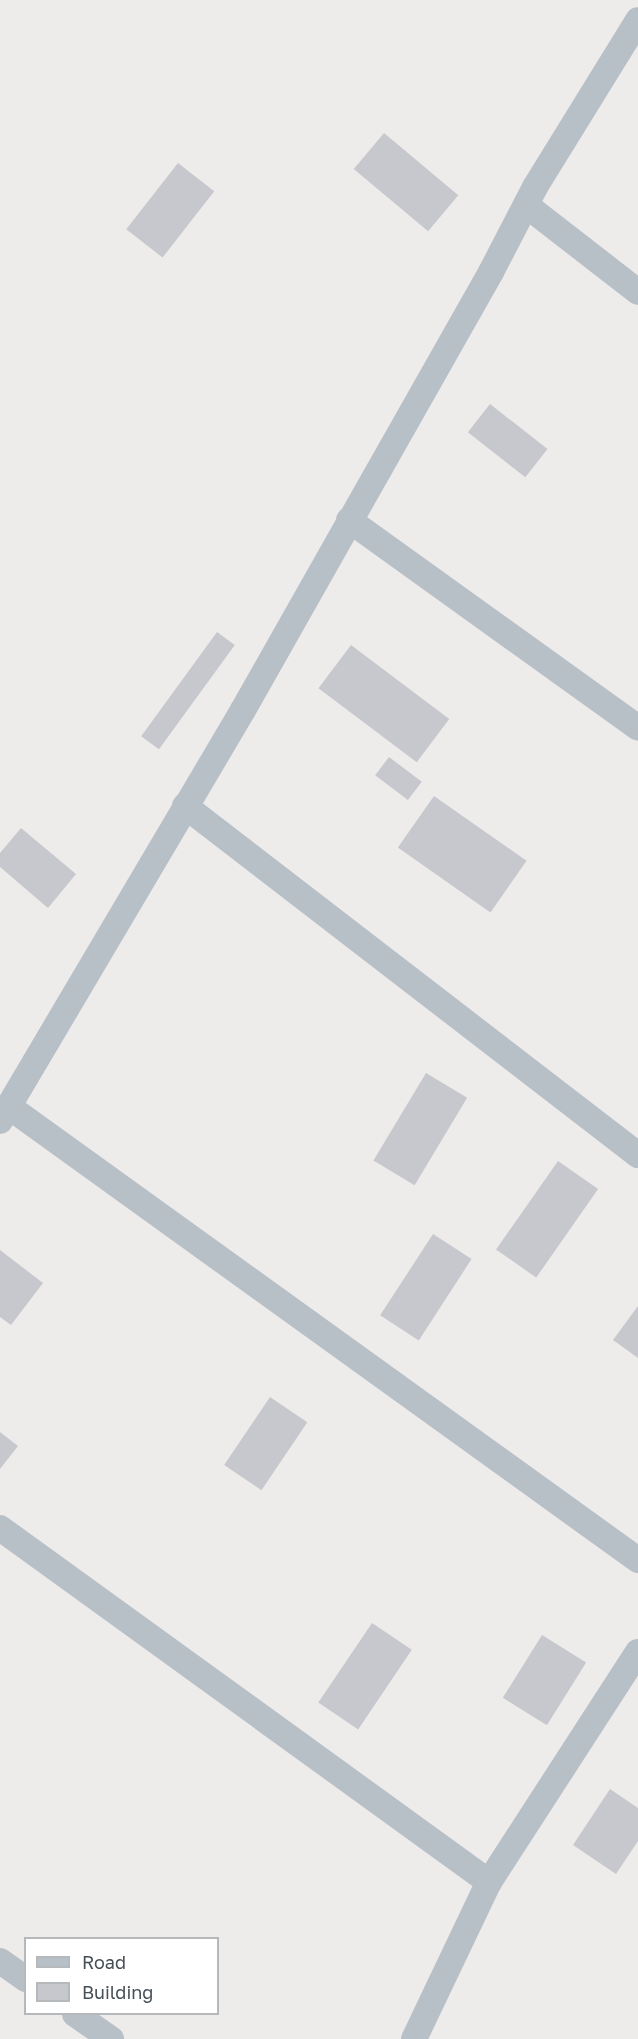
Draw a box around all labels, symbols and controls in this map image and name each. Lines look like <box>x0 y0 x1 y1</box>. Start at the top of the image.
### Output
legend <box>24 1937 219 2015</box>
text: Road <box>82 1951 126 1973</box>
text: Building <box>82 1981 153 2003</box>

